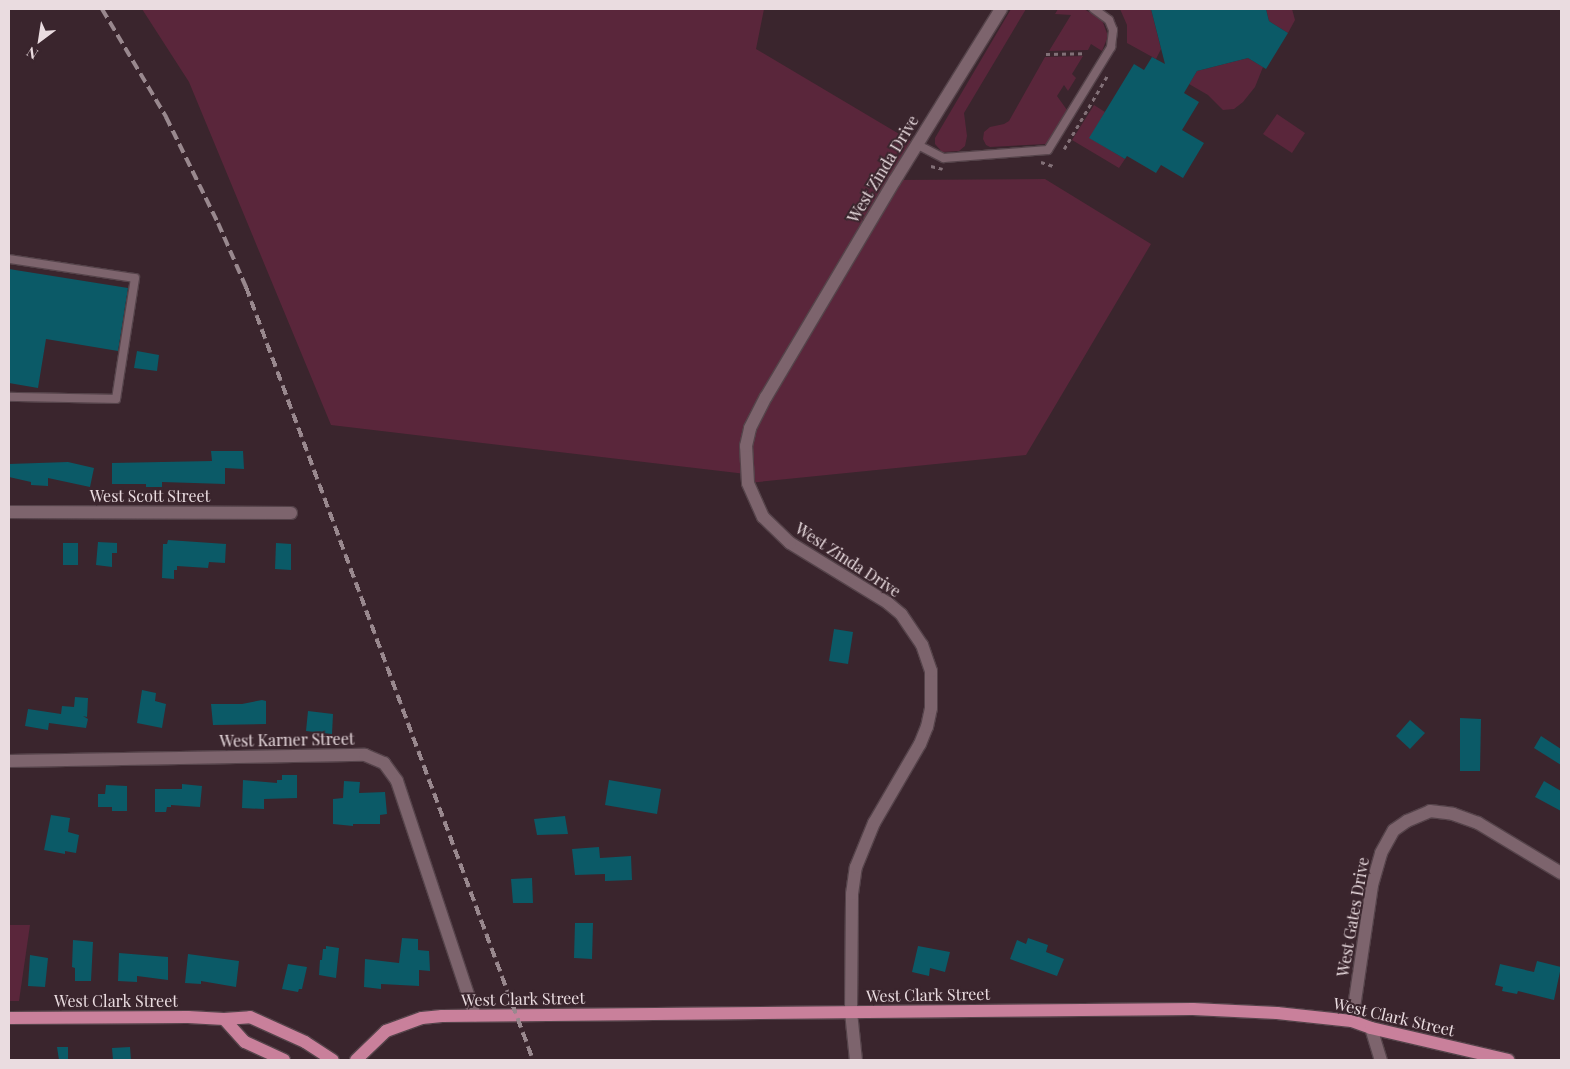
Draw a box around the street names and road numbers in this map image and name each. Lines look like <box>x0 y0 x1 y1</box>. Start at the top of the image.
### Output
street label: West Zinda Drive <box>843 112 923 226</box>
street label: West Scott Street <box>89 486 211 506</box>
street label: West Zinda Drive <box>791 519 905 601</box>
street label: West Karner Street <box>219 729 355 751</box>
street label: West Gates Drive <box>1333 856 1373 978</box>
street label: West Clark Street <box>866 984 990 1006</box>
street label: West Clark Street <box>461 988 585 1010</box>
street label: West Clark Street <box>54 991 178 1011</box>
street label: West Clark Street <box>1331 994 1457 1040</box>

